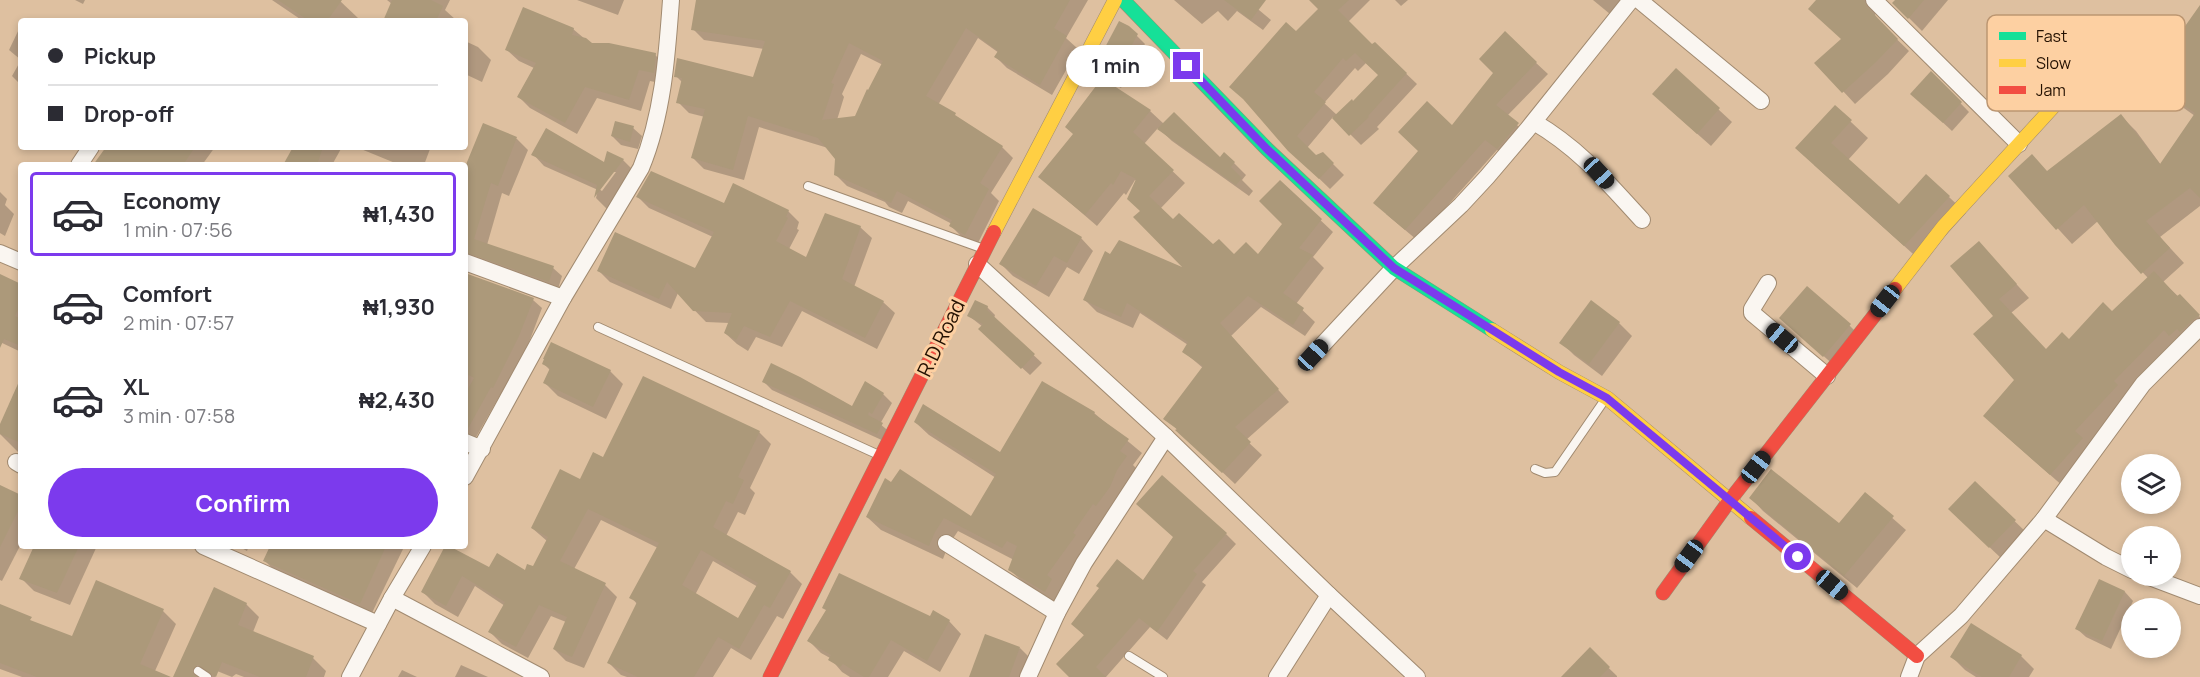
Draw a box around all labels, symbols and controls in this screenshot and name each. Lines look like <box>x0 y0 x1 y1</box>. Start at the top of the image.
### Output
legend <box>1987 15 2185 111</box>
text: Fast <box>2036 25 2067 47</box>
text: Pickup <box>84 41 156 71</box>
callout: 1 min <box>1067 45 1166 87</box>
text: 1 min <box>1091 52 1140 79</box>
route end <box>1173 52 1200 79</box>
text: Slow <box>2036 52 2071 74</box>
text: Jam <box>2036 79 2066 101</box>
text: Drop-off <box>84 99 174 129</box>
car <box>1580 154 1618 192</box>
text: Economy <box>123 186 221 216</box>
icon: car <box>51 187 105 241</box>
text: ₦1,430 <box>363 199 435 229</box>
text: 1 min · 07:56 <box>123 216 233 243</box>
text: Comfort <box>123 279 212 309</box>
icon: car <box>51 280 105 334</box>
car <box>1867 281 1903 321</box>
text: ₦1,930 <box>363 292 435 322</box>
street label: R.D Road <box>910 295 971 381</box>
text: 2 min · 07:57 <box>123 309 234 336</box>
car <box>1762 320 1802 356</box>
car <box>1294 336 1332 374</box>
text: XL <box>123 372 149 402</box>
icon: car <box>51 373 105 427</box>
text: ₦2,430 <box>359 385 435 415</box>
text: 3 min · 07:58 <box>123 402 235 429</box>
car <box>1738 447 1774 487</box>
map controls <box>2121 454 2181 658</box>
button: layers <box>2121 454 2181 514</box>
button: Confirm <box>48 468 438 537</box>
button: + <box>2121 526 2181 586</box>
car <box>1671 536 1707 576</box>
route start <box>1784 543 1811 570</box>
car <box>1812 567 1852 603</box>
button: − <box>2121 598 2181 658</box>

